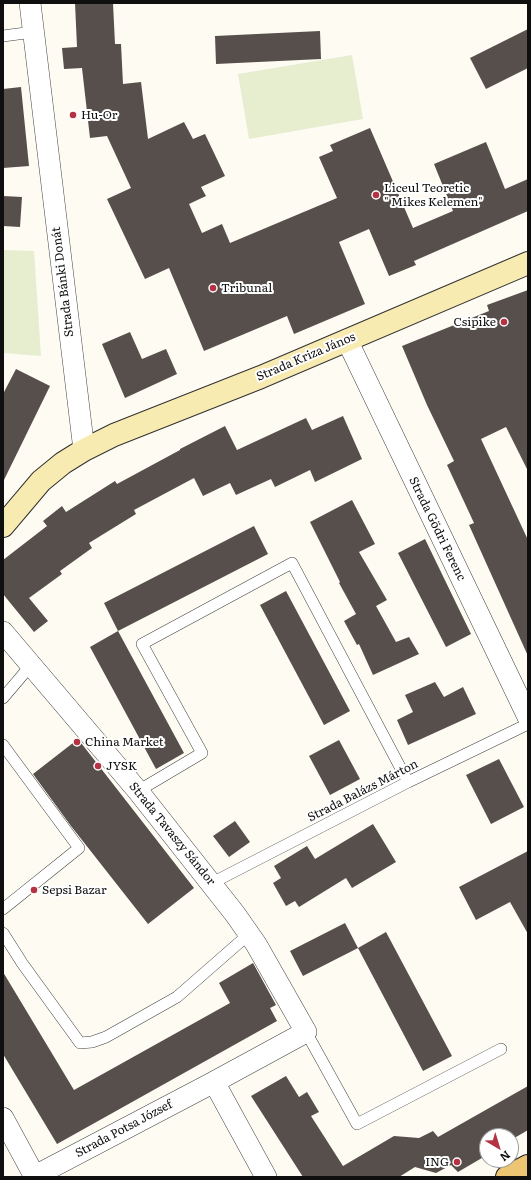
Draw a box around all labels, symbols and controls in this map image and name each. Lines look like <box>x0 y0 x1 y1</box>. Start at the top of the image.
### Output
place label: Hu-Or <box>81 108 117 122</box>
marker: Hu-Or <box>68 110 78 120</box>
place label: Liceul Teoretic " Mikes Kelemen" <box>384 181 483 209</box>
marker: Liceul Teoretic " Mikes Kelemen" <box>371 190 381 200</box>
street label: Strada Bánki Donát <box>49 226 77 338</box>
place label: Tribunal <box>221 281 272 295</box>
marker: Tribunal <box>208 283 218 293</box>
place label: Csipike <box>453 315 496 329</box>
marker: Csipike <box>499 317 509 327</box>
street label: Strada Kriza János <box>254 330 358 384</box>
street label: Strada Gödri Ferenc <box>406 475 468 583</box>
place label: China Market <box>85 735 164 749</box>
marker: China Market <box>72 737 82 747</box>
street label: Strada Balázs Márton <box>305 757 421 825</box>
place label: JYSK <box>106 759 137 773</box>
marker: JYSK <box>93 761 103 771</box>
street label: Strada Tavaszy Sándor <box>126 779 218 889</box>
place label: Sepsi Bazar <box>42 883 107 897</box>
marker: Sepsi Bazar <box>29 885 39 895</box>
street label: Strada Potsa József <box>73 1097 175 1161</box>
north arrow <box>479 1128 519 1168</box>
text: N <box>497 1148 514 1166</box>
place label: ING <box>425 1155 449 1169</box>
marker: ING <box>452 1157 462 1167</box>

